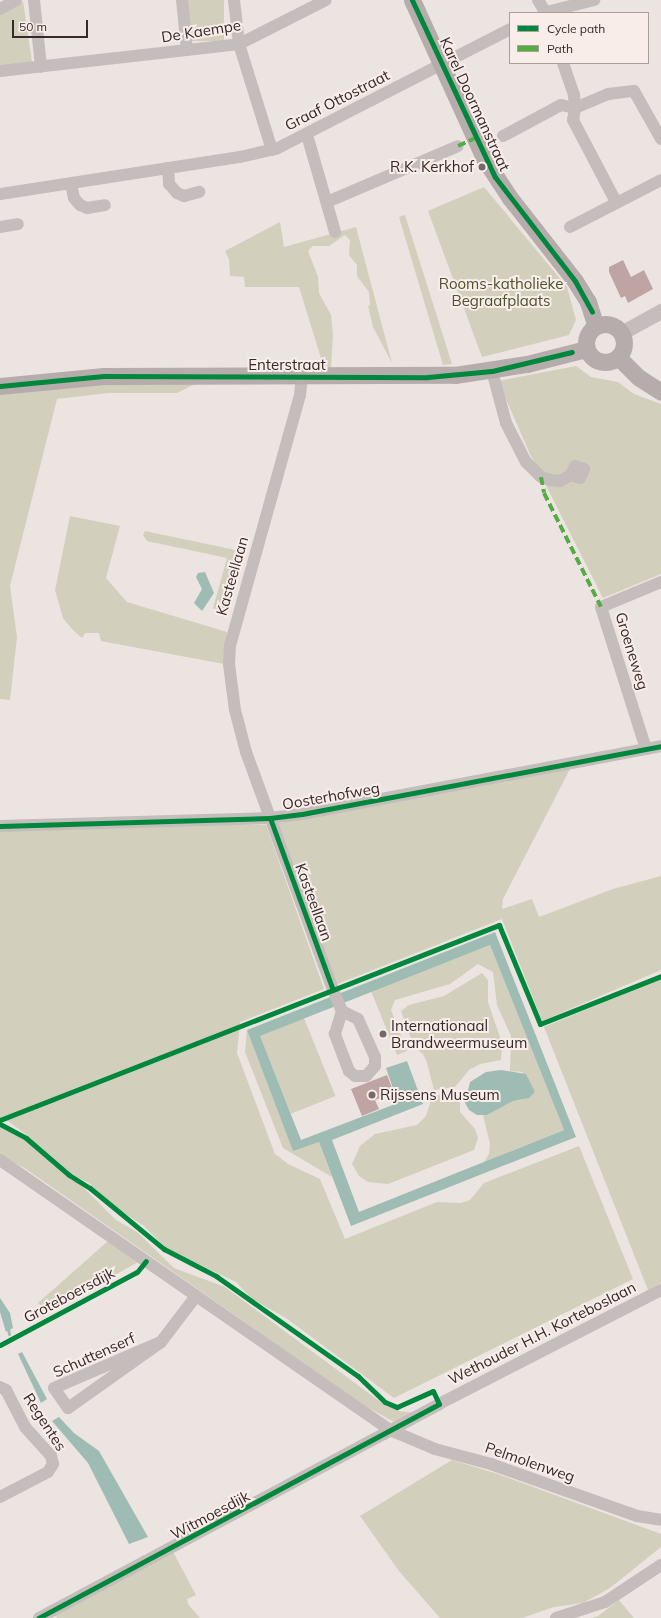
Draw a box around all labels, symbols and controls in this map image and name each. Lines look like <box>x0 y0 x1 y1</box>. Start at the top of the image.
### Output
scale bar <box>14 12 90 38</box>
legend <box>509 12 649 64</box>
street label: De Kaempe <box>160 16 242 46</box>
text: 50 m <box>19 19 47 34</box>
text: Cycle path <box>547 21 605 36</box>
street label: Karel Doormanstraat <box>436 34 514 174</box>
text: Path <box>547 41 573 56</box>
street label: Graaf Ottostraat <box>282 66 392 134</box>
place label: R.K. Kerkhof <box>390 158 474 176</box>
marker: R.K. Kerkhof <box>477 162 487 172</box>
park label: Rooms-katholieke Begraafplaats <box>439 274 563 309</box>
street label: Enterstraat <box>248 356 326 374</box>
street label: Kasteellaan <box>212 534 252 618</box>
street label: Groeneweg <box>612 610 652 692</box>
street label: Oosterhofweg <box>281 779 381 813</box>
street label: Kasteellaan <box>292 861 336 943</box>
place label: Internationaal Brandweermuseum <box>391 1016 527 1051</box>
marker: Internationaal Brandweermuseum <box>378 1029 388 1039</box>
place label: Rijssens Museum <box>380 1086 500 1104</box>
marker: Rijssens Museum <box>367 1090 377 1100</box>
street label: Groteboersdijk <box>20 1263 118 1327</box>
street label: Wethouder H.H. Korteboslaan <box>445 1278 639 1388</box>
street label: Schuttenserf <box>50 1329 138 1381</box>
street label: Regentes <box>20 1390 70 1454</box>
street label: Pelmolenweg <box>483 1438 577 1486</box>
street label: Witmoesdijk <box>167 1487 253 1543</box>

